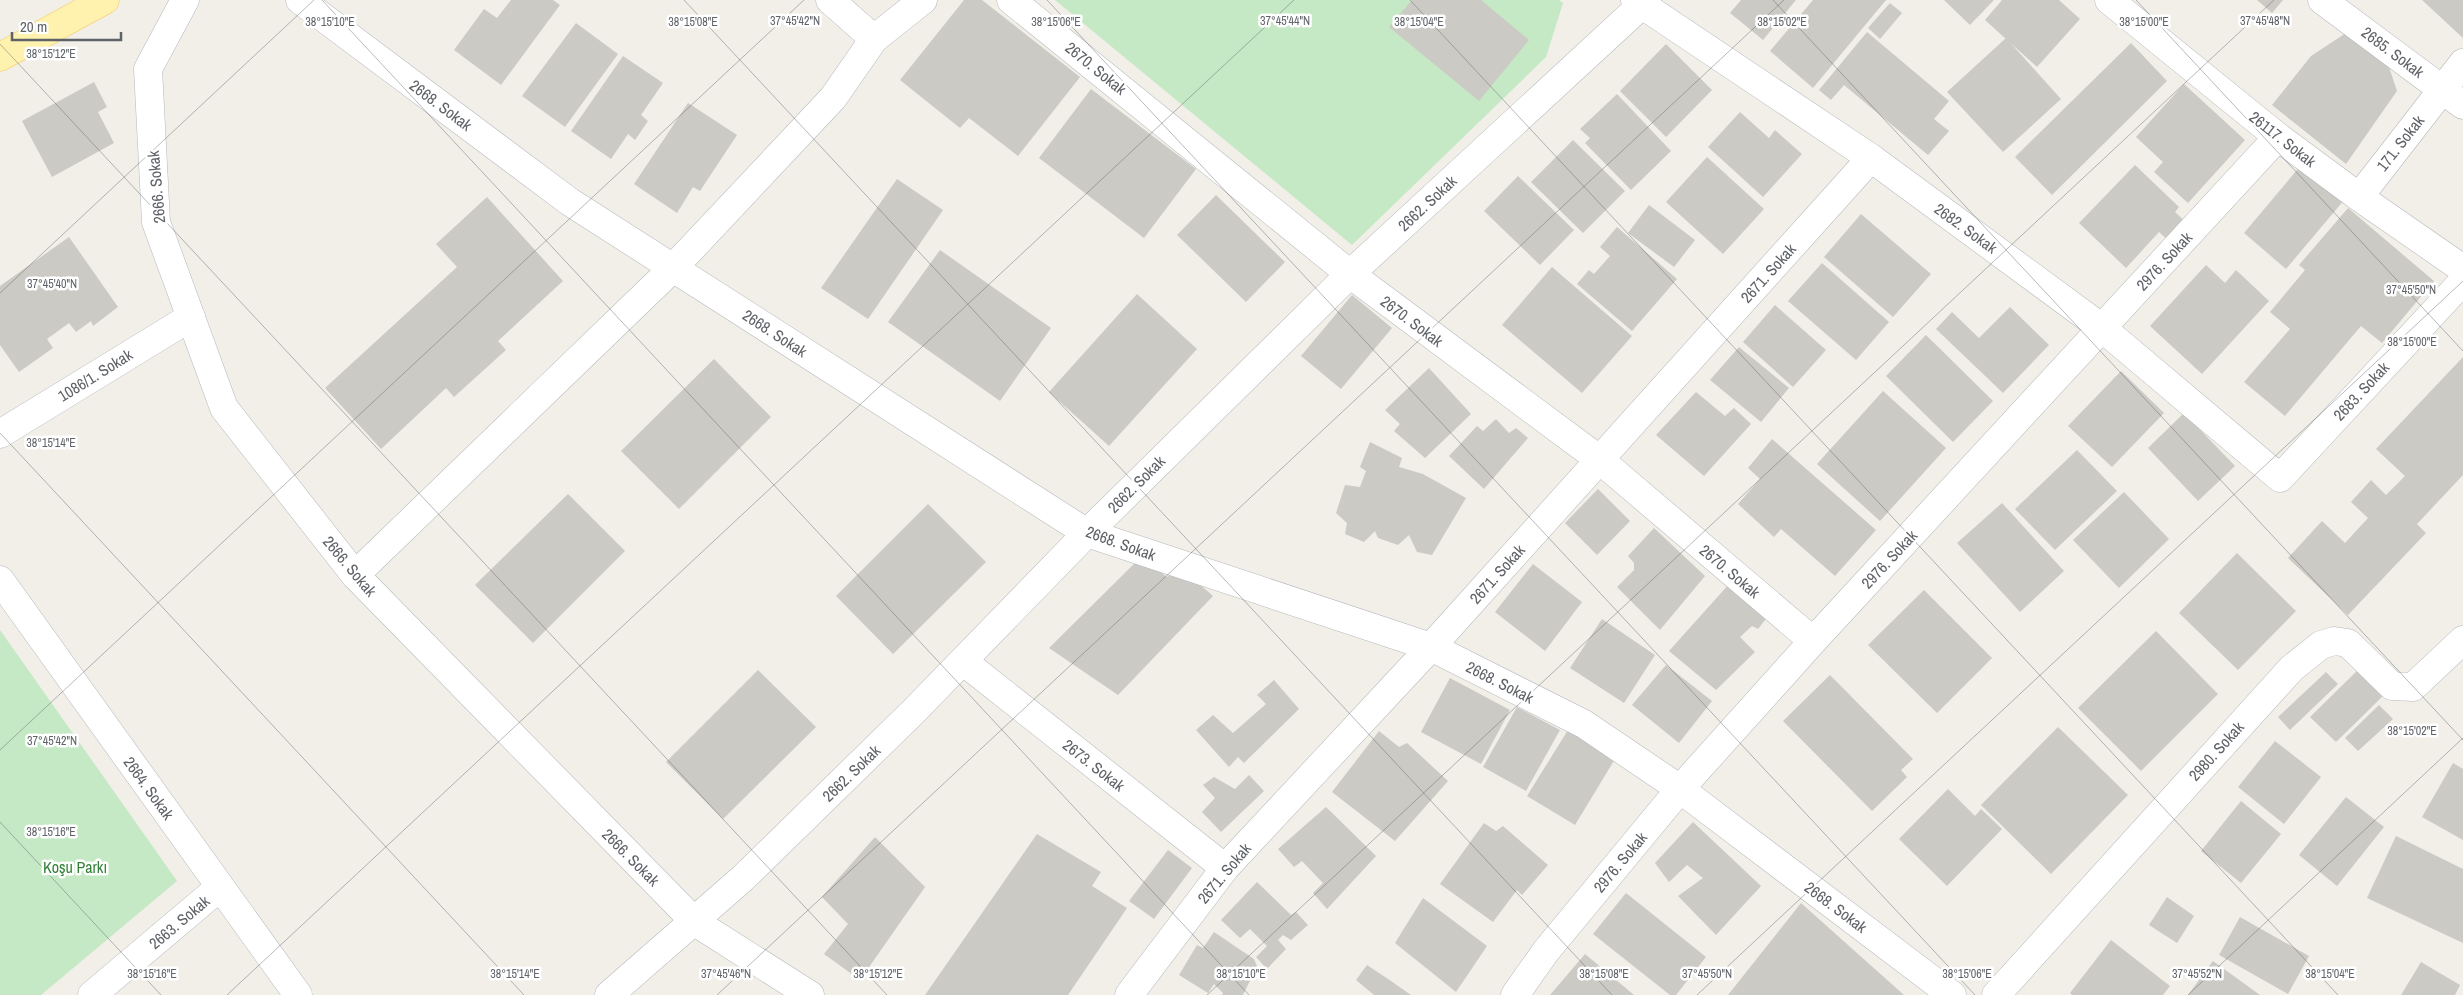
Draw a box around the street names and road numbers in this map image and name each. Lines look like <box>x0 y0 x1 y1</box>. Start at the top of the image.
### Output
street label: 2685. Sokak <box>2357 21 2429 83</box>
street label: 2670. Sokak <box>1061 36 1132 100</box>
street label: 2668. Sokak <box>405 74 477 136</box>
street label: 26117. Sokak <box>2245 106 2321 172</box>
street label: 171. Sokak <box>2371 110 2429 176</box>
street label: 2666. Sokak <box>142 149 170 224</box>
street label: 2662. Sokak <box>1393 170 1461 236</box>
street label: 2682. Sokak <box>1930 198 2002 259</box>
street label: 2976. Sokak <box>2131 227 2197 295</box>
street label: 2671. Sokak <box>1735 238 1801 307</box>
street label: 2670. Sokak <box>1376 290 1448 352</box>
street label: 2668. Sokak <box>738 304 812 362</box>
street label: 1086/1. Sokak <box>54 343 137 407</box>
street label: 2683. Sokak <box>2328 357 2394 425</box>
street label: 2662. Sokak <box>1102 450 1170 518</box>
street label: 2668. Sokak <box>1083 520 1159 566</box>
street label: 2976. Sokak <box>1856 525 1922 593</box>
street label: 2666. Sokak <box>318 531 382 601</box>
street label: 2671. Sokak <box>1464 539 1530 608</box>
street label: 2670. Sokak <box>1695 539 1765 603</box>
street label: 2668. Sokak <box>1463 656 1538 709</box>
street label: 2980. Sokak <box>2183 716 2249 785</box>
street label: 2673. Sokak <box>1058 734 1130 796</box>
street label: 2662. Sokak <box>817 739 885 806</box>
street label: 2664. Sokak <box>119 752 180 824</box>
street label: 2666. Sokak <box>597 823 665 891</box>
street label: 2976. Sokak <box>1588 827 1652 897</box>
street label: 2671. Sokak <box>1192 838 1256 908</box>
street label: 2668. Sokak <box>1800 876 1872 938</box>
street label: 2663. Sokak <box>144 890 214 954</box>

